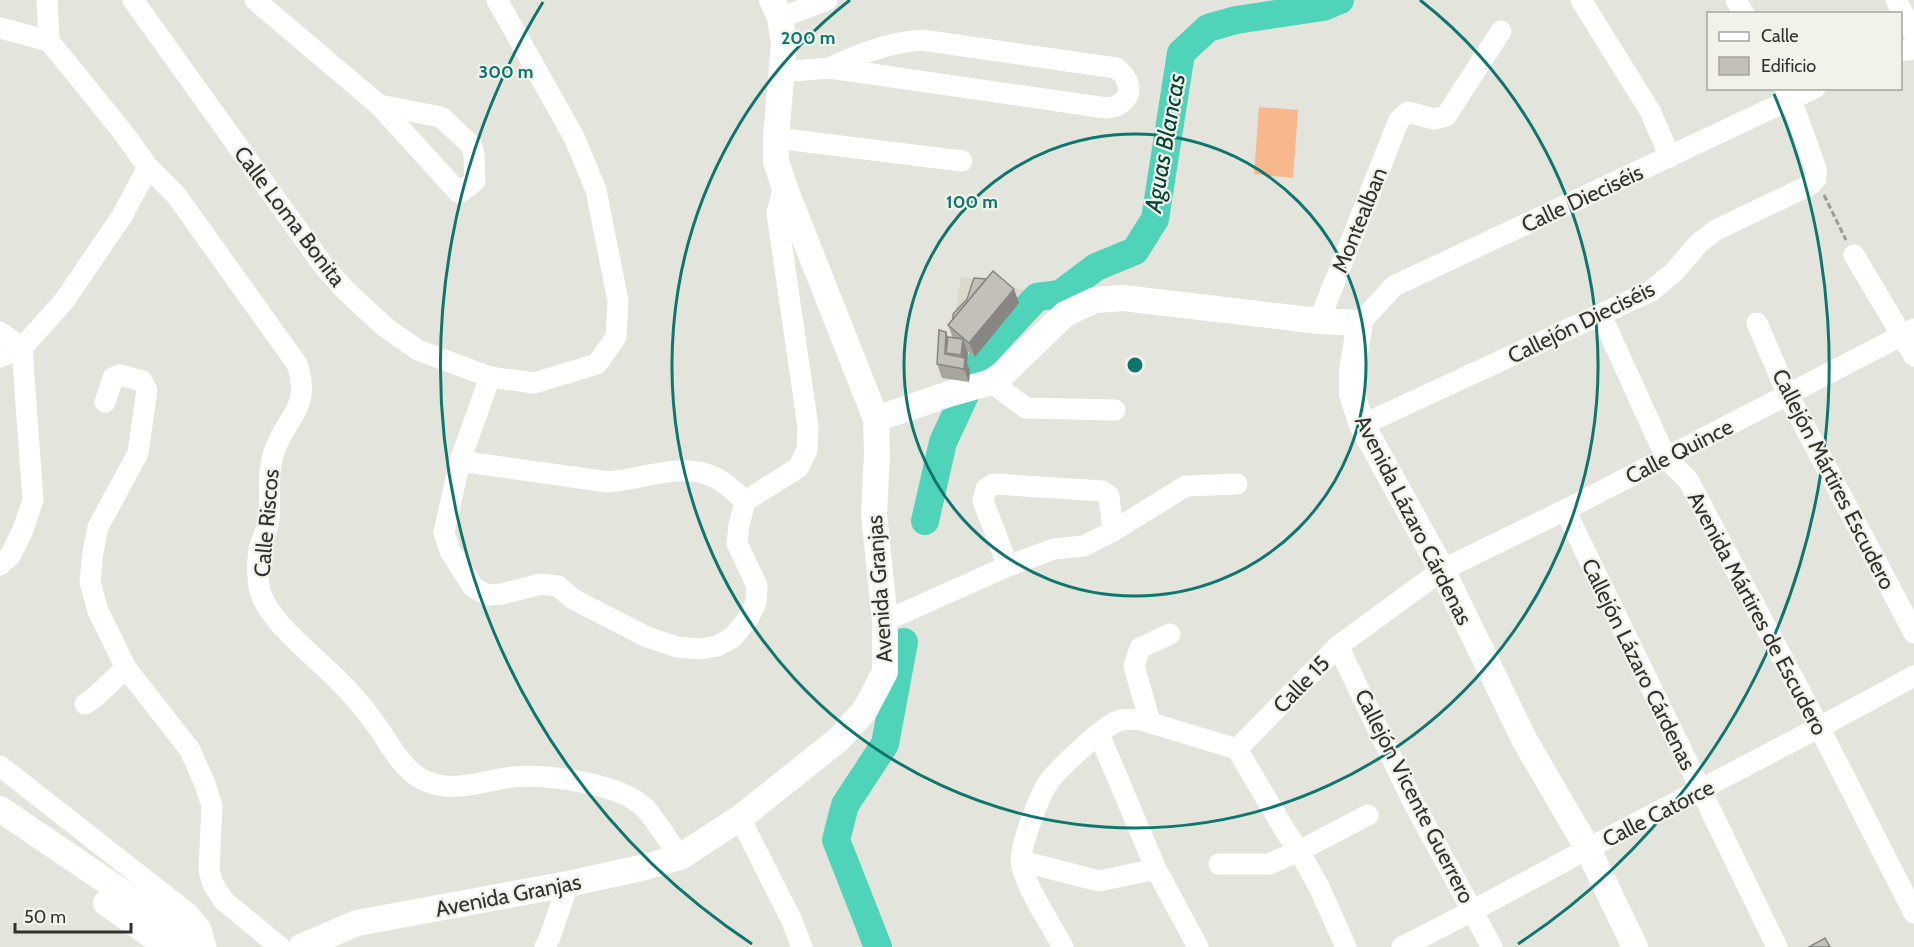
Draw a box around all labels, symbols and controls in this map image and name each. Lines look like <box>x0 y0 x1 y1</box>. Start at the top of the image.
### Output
legend <box>1707 12 1902 90</box>
text: Calle <box>1761 25 1798 47</box>
text: 200 m <box>781 27 835 49</box>
text: Edificio <box>1761 55 1816 77</box>
text: 300 m <box>479 61 533 83</box>
water label: Aguas Blancas <box>1138 71 1191 215</box>
street label: Calle Loma Bonita <box>228 141 351 292</box>
street label: Calle Dieciséis <box>1517 159 1647 238</box>
street label: Montealban <box>1326 164 1393 277</box>
text: 100 m <box>946 191 998 213</box>
street label: Callejón Dieciséis <box>1503 275 1659 370</box>
centre of rings <box>1125 355 1145 375</box>
street label: Callejón Mártires Escudero <box>1766 364 1901 594</box>
street label: Avenida Lázaro Cárdenas <box>1349 411 1478 630</box>
street label: Calle Quince <box>1621 413 1737 490</box>
street label: Calle Riscos <box>248 468 285 578</box>
street label: Avenida Mártires de Escudero <box>1682 487 1833 740</box>
street label: Avenida Granjas <box>861 514 898 664</box>
street label: Callejón Lázaro Cárdenas <box>1576 554 1702 774</box>
street label: Calle 15 <box>1267 650 1335 719</box>
street label: Callejón Vicente Guerrero <box>1349 685 1480 908</box>
street label: Calle Catorce <box>1598 774 1719 853</box>
street label: Avenida Granjas <box>433 868 583 923</box>
scale bar <box>15 896 130 934</box>
text: 50 m <box>24 906 66 928</box>

